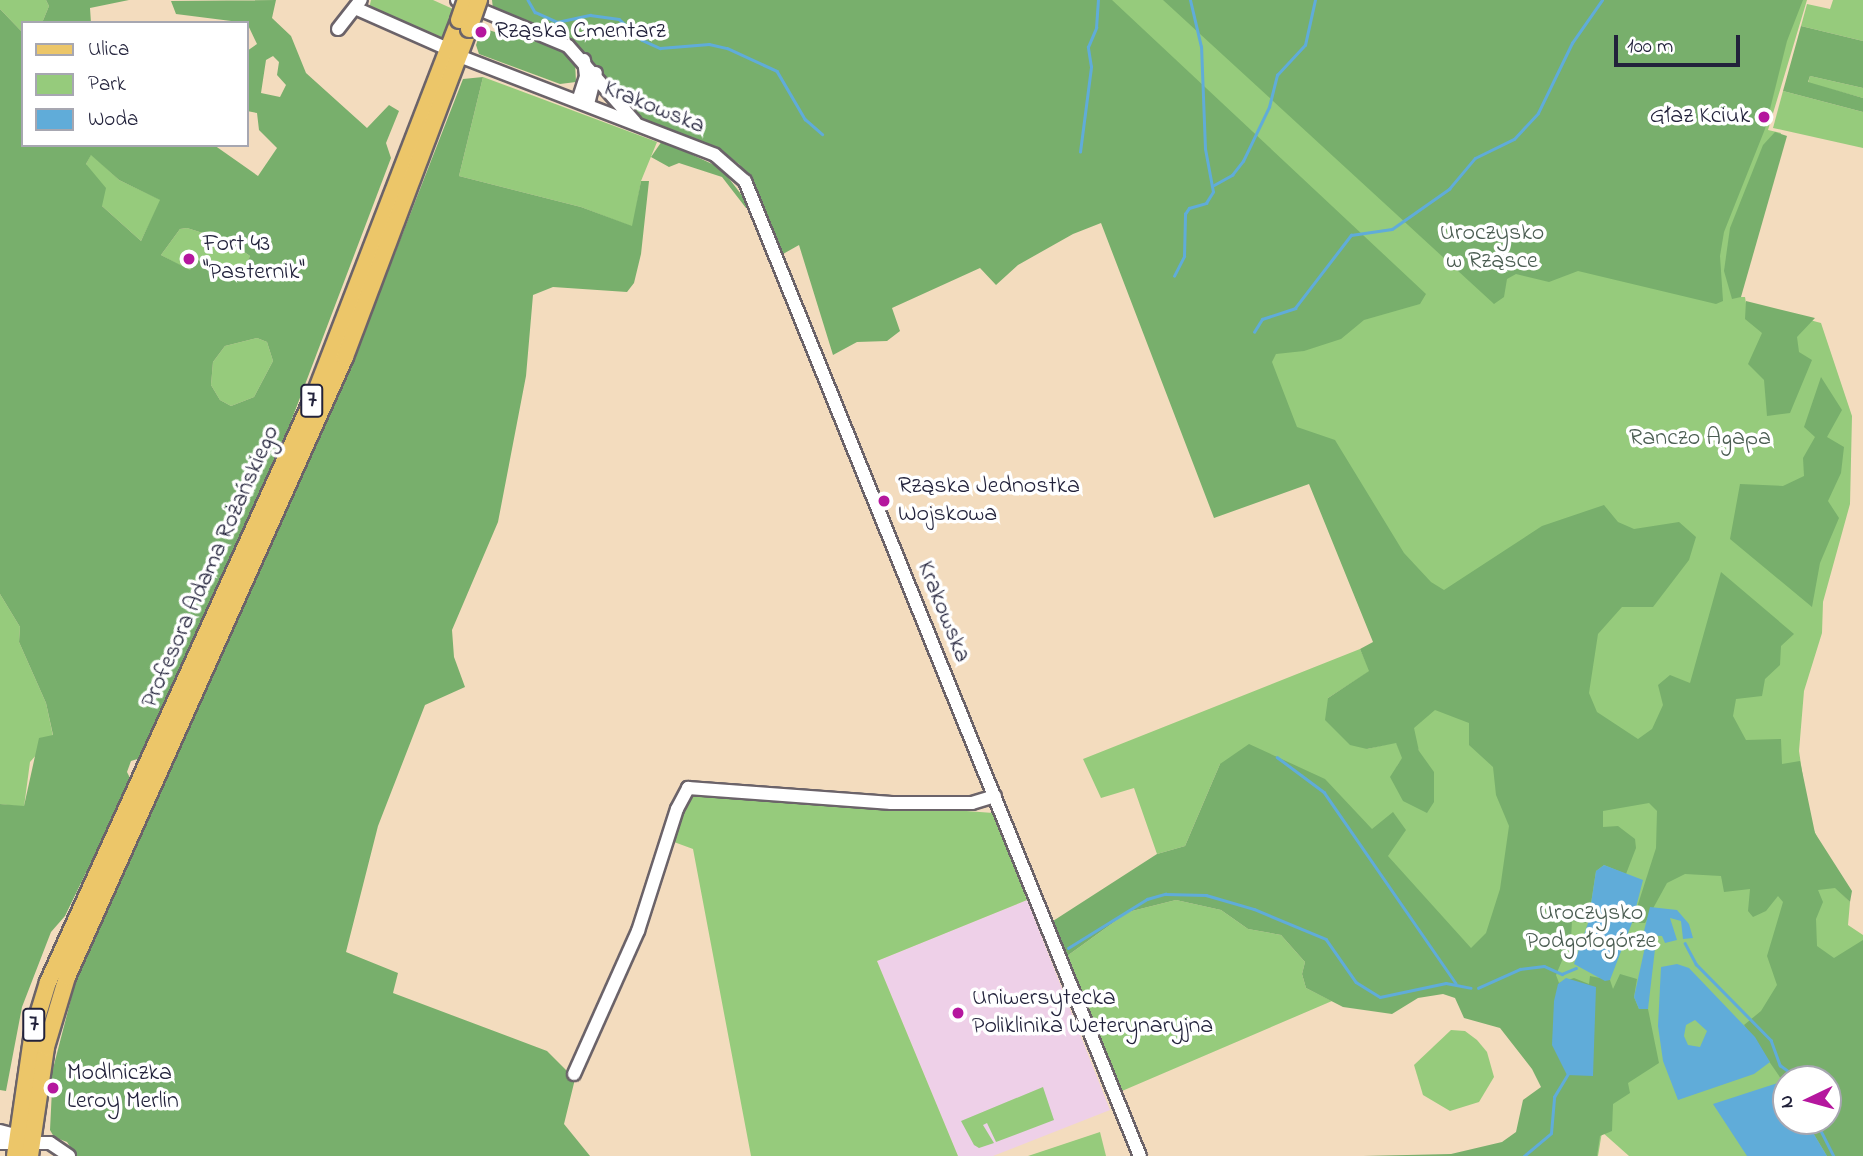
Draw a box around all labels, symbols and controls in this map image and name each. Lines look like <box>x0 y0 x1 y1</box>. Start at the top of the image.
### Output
place label: Rząska Cmentarz <box>495 18 666 46</box>
legend <box>21 21 248 147</box>
scale bar <box>1618 21 1744 65</box>
marker: Rząska Cmentarz <box>473 24 489 40</box>
text: 100 m <box>1627 32 1673 62</box>
text: Ulica <box>88 35 129 65</box>
text: Park <box>88 70 126 100</box>
street label: Krakowska <box>599 75 709 141</box>
place label: Głaz Kciuk <box>1650 103 1750 131</box>
text: Woda <box>88 105 138 135</box>
marker: Głaz Kciuk <box>1756 109 1772 125</box>
park label: Uroczysko w Rząsce <box>1440 220 1544 276</box>
place label: Fort 43 "Pasternik" <box>203 231 305 287</box>
marker: Fort 43 "Pasternik" <box>181 251 197 267</box>
road number: 7 <box>300 382 324 420</box>
street label: Profesora Adama Rożańskiego <box>136 421 286 713</box>
park label: Ranczo Agapa <box>1629 425 1771 453</box>
place label: Rząska Jednostka Wojskowa <box>898 473 1080 529</box>
marker: Rząska Jednostka Wojskowa <box>876 493 892 509</box>
street label: Krakowska <box>910 557 976 667</box>
park label: Uroczysko Podgołogórze <box>1526 900 1656 956</box>
place label: Uniwersytecka Poliklinika Weterynaryjna <box>972 985 1213 1041</box>
marker: Uniwersytecka Poliklinika Weterynaryjna <box>950 1005 966 1021</box>
road number: 7 <box>22 1006 46 1044</box>
place label: Modlniczka Leroy Merlin <box>67 1060 179 1116</box>
north arrow <box>1772 1065 1842 1135</box>
marker: Modlniczka Leroy Merlin <box>45 1080 61 1096</box>
text: N <box>1774 1094 1802 1109</box>

